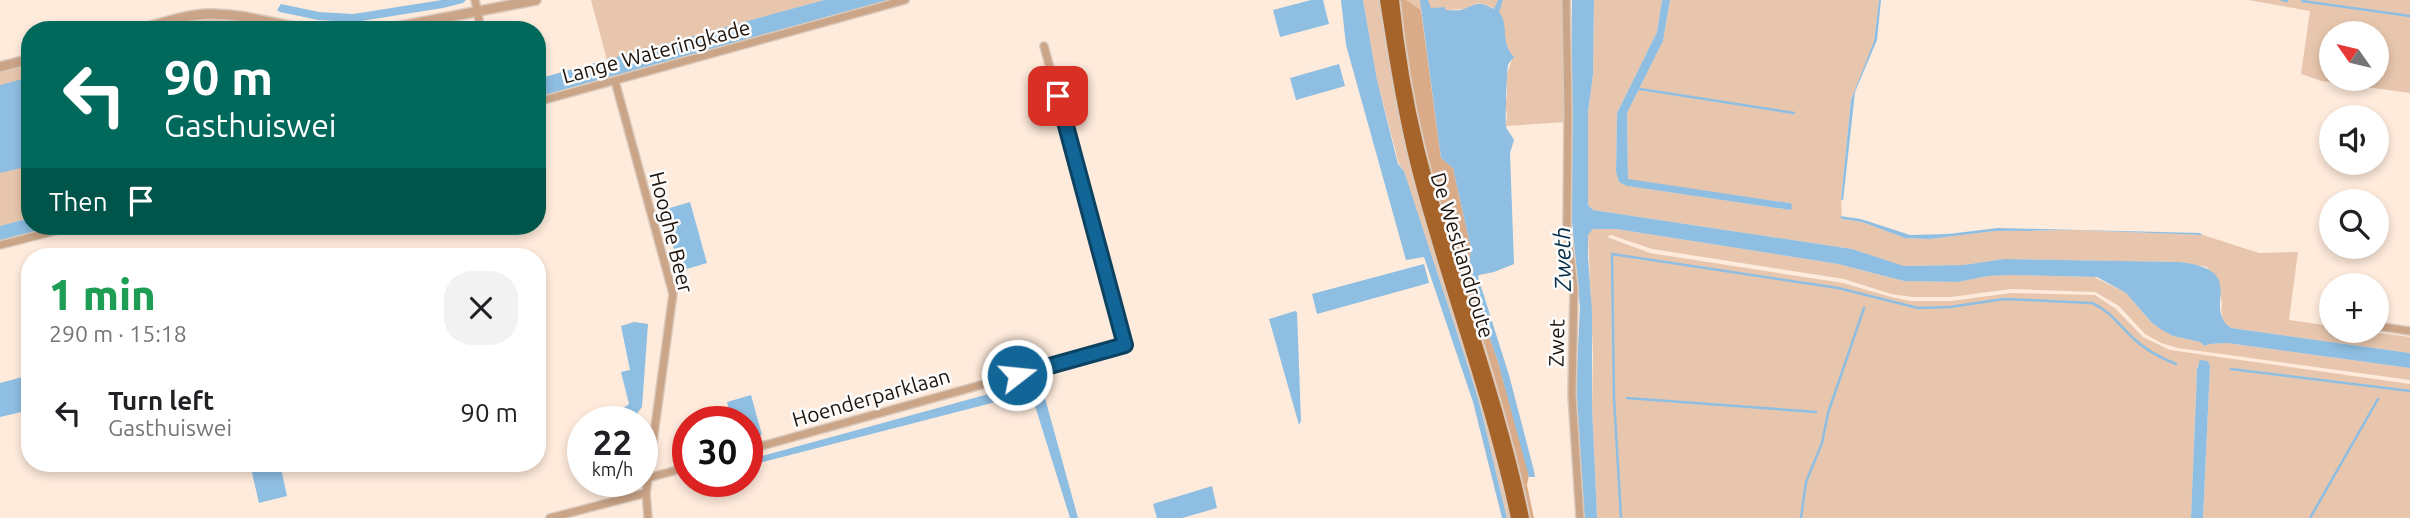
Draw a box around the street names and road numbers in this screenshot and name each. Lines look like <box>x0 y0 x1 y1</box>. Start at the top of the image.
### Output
street label: Lange Wateringkade <box>559 14 753 88</box>
street label: Hooghe Beer <box>645 169 699 295</box>
street label: De Westlandroute <box>1426 169 1500 341</box>
street label: Zwet <box>1544 319 1568 367</box>
street label: Hoenderparklaan <box>789 363 953 431</box>

